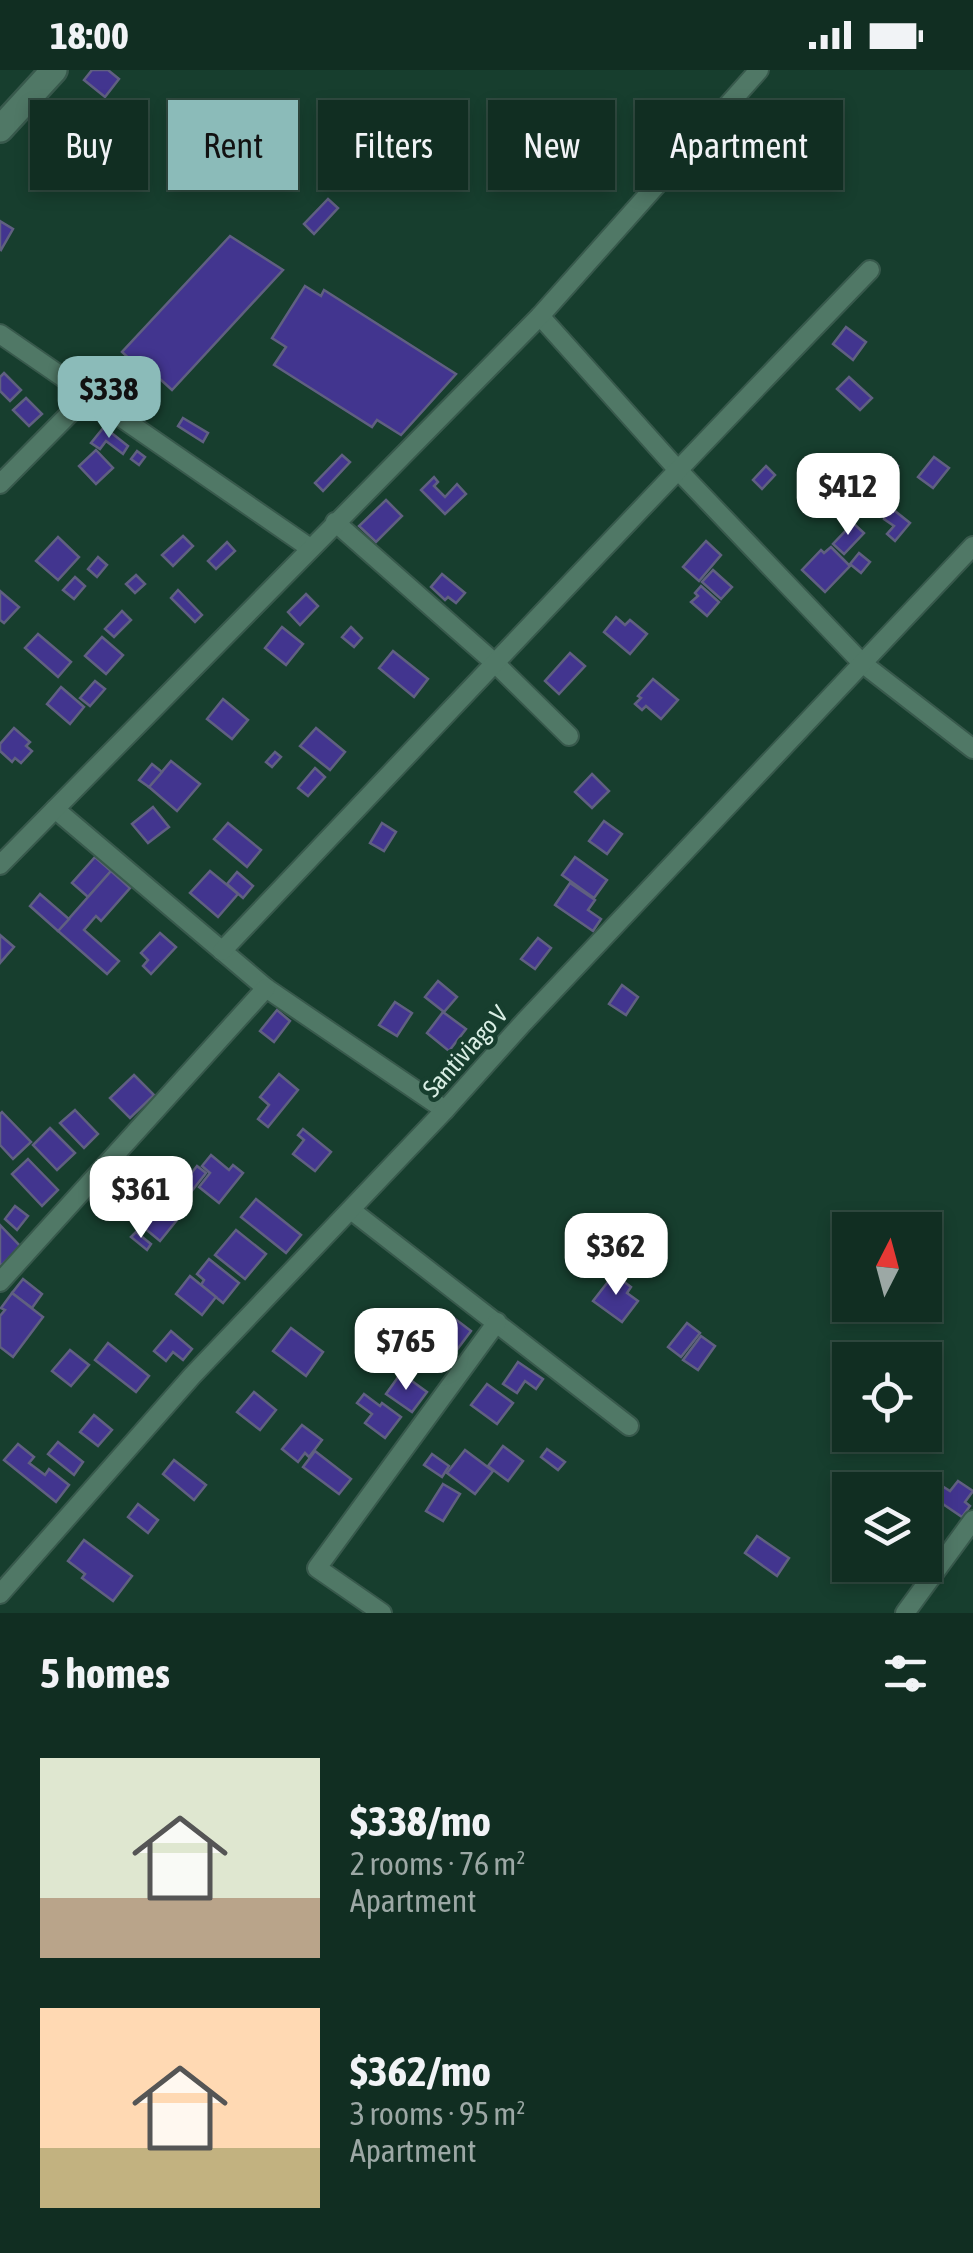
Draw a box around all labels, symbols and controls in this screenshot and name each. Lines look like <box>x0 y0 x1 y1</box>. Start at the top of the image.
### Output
text: 18:00 <box>50 14 129 57</box>
chip: Buy <box>30 100 148 190</box>
chip: Rent <box>168 100 298 190</box>
chip: Filters <box>318 100 468 190</box>
chip: New <box>488 100 615 190</box>
chip: Apartment <box>635 100 843 190</box>
pin: $338 <box>50 356 168 441</box>
text: $338 <box>80 370 138 407</box>
pin: $412 <box>789 453 907 538</box>
text: $412 <box>819 467 877 504</box>
street label: Santiviago V <box>417 999 514 1102</box>
pin: $361 <box>82 1156 200 1241</box>
text: $361 <box>112 1170 170 1207</box>
north arrow <box>832 1212 942 1322</box>
map controls <box>832 1212 942 1582</box>
pin: $362 <box>557 1213 675 1298</box>
text: $362 <box>587 1227 645 1264</box>
pin: $765 <box>347 1308 465 1393</box>
text: $765 <box>377 1322 435 1359</box>
button: locate <box>832 1342 942 1452</box>
button: layers <box>832 1472 942 1582</box>
icon: filters <box>878 1646 933 1701</box>
text: 5 homes <box>40 1649 170 1697</box>
text: $338/mo <box>350 1797 491 1845</box>
icon: home <box>120 1798 240 1918</box>
text: 2 rooms · 76 m² <box>350 1845 525 1882</box>
text: Apartment <box>350 1882 476 1919</box>
text: $362/mo <box>350 2047 491 2095</box>
icon: home <box>120 2048 240 2168</box>
text: 3 rooms · 95 m² <box>350 2095 525 2132</box>
text: Apartment <box>350 2132 476 2169</box>

